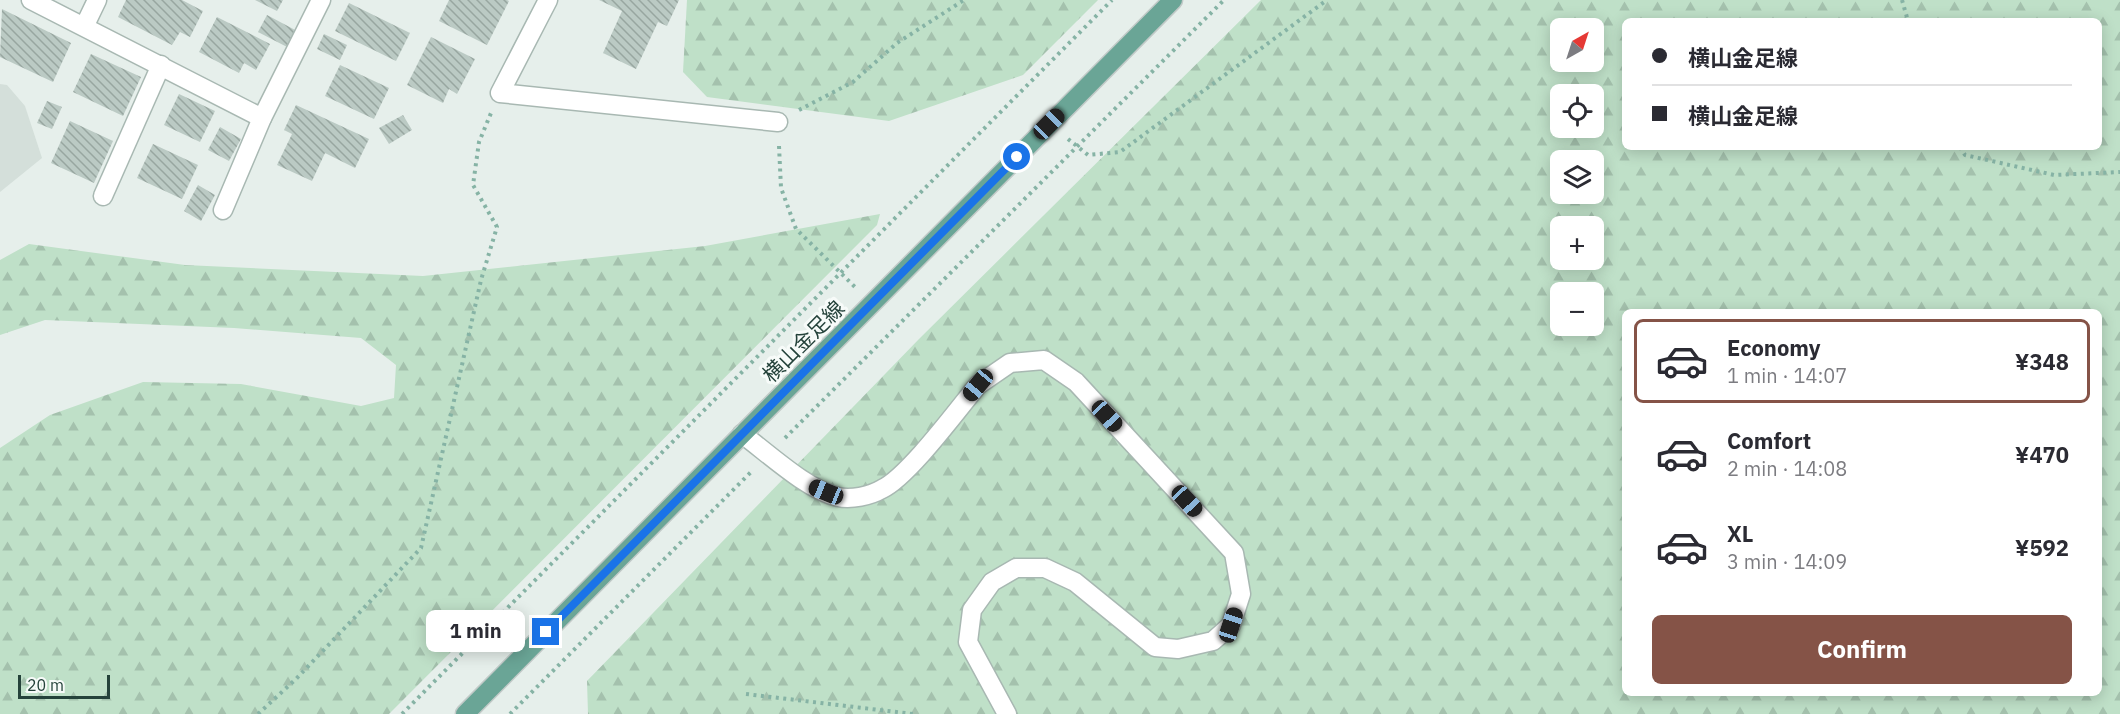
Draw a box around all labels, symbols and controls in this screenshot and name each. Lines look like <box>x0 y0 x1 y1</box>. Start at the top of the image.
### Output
north arrow <box>1550 18 1604 72</box>
map controls <box>1550 18 1604 336</box>
text: 横山金足線 <box>1688 43 1798 72</box>
button: locate <box>1550 84 1604 138</box>
text: 横山金足線 <box>1688 101 1798 130</box>
car <box>1030 105 1068 143</box>
route start <box>1003 143 1030 170</box>
button: layers <box>1550 150 1604 204</box>
button: + <box>1550 216 1604 270</box>
button: − <box>1550 282 1604 336</box>
street label: 横山金足線 <box>756 294 850 388</box>
text: Economy <box>1727 333 1821 362</box>
icon: car <box>1655 334 1709 388</box>
text: ¥348 <box>2015 347 2069 376</box>
text: 1 min · 14:07 <box>1727 362 1847 389</box>
car <box>960 365 996 405</box>
car <box>1088 397 1126 435</box>
text: Comfort <box>1727 426 1811 455</box>
icon: car <box>1655 427 1709 481</box>
text: ¥470 <box>2015 440 2069 469</box>
text: 2 min · 14:08 <box>1727 455 1847 482</box>
car <box>806 477 846 507</box>
car <box>1168 482 1206 520</box>
text: XL <box>1727 519 1753 548</box>
icon: car <box>1655 520 1709 574</box>
text: ¥592 <box>2015 533 2069 562</box>
text: 3 min · 14:09 <box>1727 548 1847 575</box>
car <box>1217 605 1245 645</box>
callout: 1 min <box>426 611 525 653</box>
button: Confirm <box>1652 615 2072 684</box>
text: 1 min <box>449 617 502 644</box>
route end <box>532 618 559 645</box>
scale bar <box>18 672 110 700</box>
text: 20 m <box>27 675 64 695</box>

